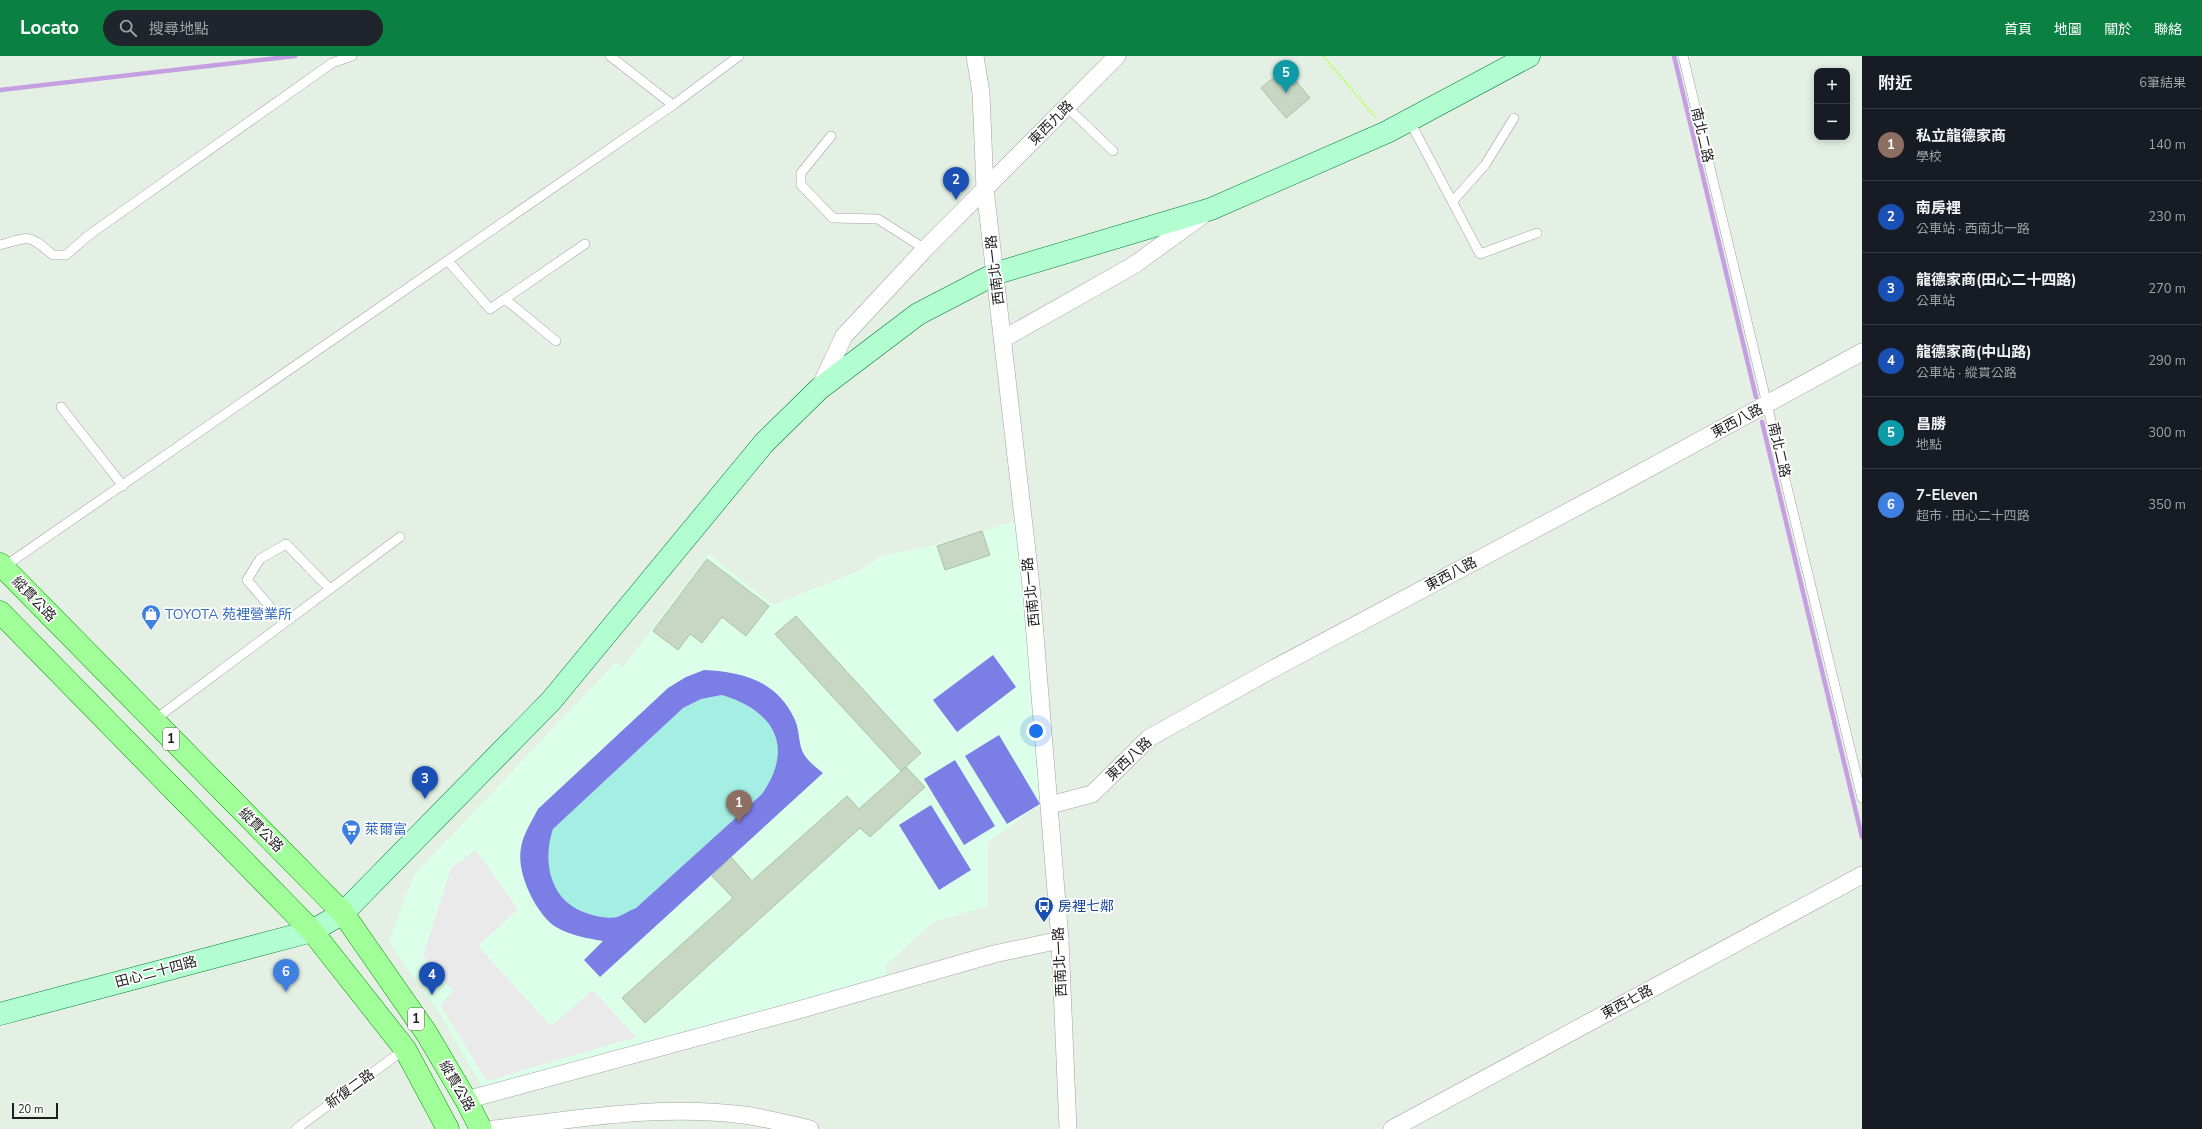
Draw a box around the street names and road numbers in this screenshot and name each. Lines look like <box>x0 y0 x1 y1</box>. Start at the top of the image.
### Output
street label: 東西九路 <box>1024 96 1078 150</box>
street label: 南北二路 <box>1686 106 1718 164</box>
street label: 西南北一路 <box>981 234 1009 306</box>
street label: 東西八路 <box>1708 399 1766 443</box>
street label: 南北二路 <box>1763 421 1795 479</box>
street label: 東西八路 <box>1422 552 1480 596</box>
street label: 西南北一路 <box>1018 556 1044 628</box>
street label: 縱貫公路 <box>8 572 60 626</box>
road number: 1 <box>163 728 179 750</box>
street label: 東西八路 <box>1102 733 1156 785</box>
street label: 縱貫公路 <box>234 803 288 857</box>
street label: 西南北一路 <box>1049 927 1071 997</box>
street label: 田心二十四路 <box>113 952 199 992</box>
street label: 東西七路 <box>1598 980 1656 1024</box>
road number: 1 <box>408 1008 424 1030</box>
street label: 縱貫公路 <box>435 1057 479 1115</box>
street label: 新復二路 <box>322 1065 378 1113</box>

